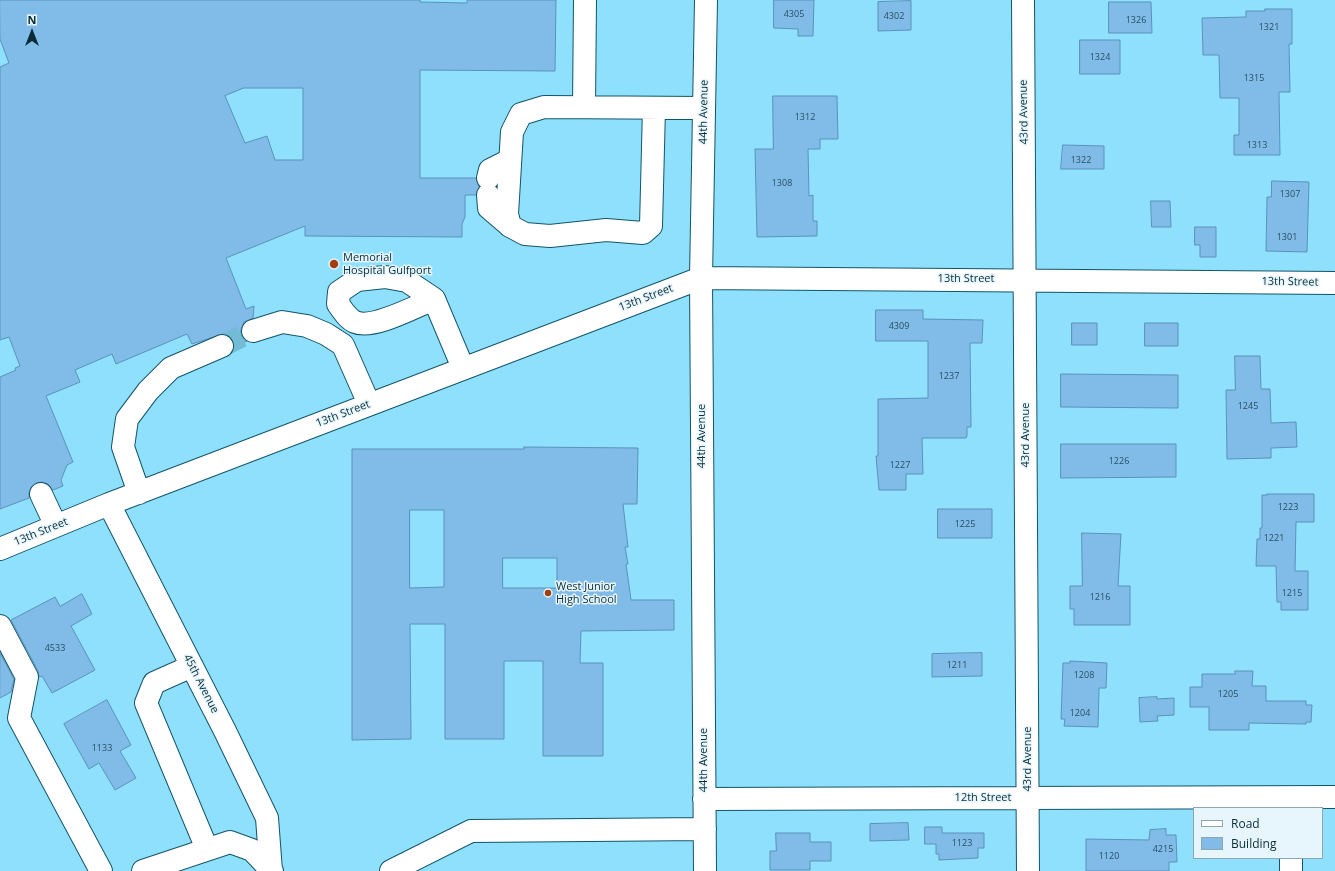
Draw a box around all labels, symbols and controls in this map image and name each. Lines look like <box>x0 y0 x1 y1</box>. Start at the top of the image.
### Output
house number: 4305 <box>784 9 804 19</box>
house number: 4302 <box>884 11 904 21</box>
north arrow <box>12 12 52 52</box>
text: N <box>28 12 36 27</box>
house number: 1326 <box>1126 15 1146 25</box>
house number: 1321 <box>1259 22 1279 32</box>
house number: 1324 <box>1090 52 1110 62</box>
house number: 1315 <box>1244 73 1264 83</box>
street label: 43rd Avenue <box>1017 79 1031 145</box>
street label: 44th Avenue <box>697 80 711 144</box>
house number: 1312 <box>795 112 815 122</box>
house number: 1313 <box>1247 140 1267 150</box>
house number: 1322 <box>1071 155 1091 165</box>
house number: 1308 <box>772 178 792 188</box>
house number: 1307 <box>1280 189 1300 199</box>
house number: 1301 <box>1277 232 1297 242</box>
place label: Memorial Hospital Gulfport <box>343 251 431 277</box>
marker: Memorial Hospital Gulfport <box>328 258 340 270</box>
street label: 13th Street <box>938 272 994 286</box>
street label: 13th Street <box>1261 275 1319 289</box>
street label: 13th Street <box>617 282 675 314</box>
house number: 4309 <box>889 321 909 331</box>
house number: 1237 <box>939 371 959 381</box>
street label: 13th Street <box>314 398 372 430</box>
house number: 1245 <box>1238 401 1258 411</box>
street label: 43rd Avenue <box>1019 403 1033 467</box>
street label: 44th Avenue <box>695 404 709 468</box>
house number: 1226 <box>1109 456 1129 466</box>
house number: 1227 <box>890 460 910 470</box>
house number: 1223 <box>1278 502 1298 512</box>
street label: 13th Street <box>12 515 70 549</box>
house number: 1225 <box>955 519 975 529</box>
house number: 1221 <box>1264 533 1284 543</box>
place label: West Junior High School <box>556 580 617 606</box>
marker: West Junior High School <box>543 588 553 598</box>
house number: 1215 <box>1282 588 1302 598</box>
house number: 1216 <box>1090 592 1110 602</box>
house number: 4533 <box>45 643 65 653</box>
street label: 45th Avenue <box>181 652 221 716</box>
house number: 1211 <box>947 660 967 670</box>
house number: 1208 <box>1074 670 1094 680</box>
house number: 1205 <box>1218 689 1238 699</box>
house number: 1204 <box>1070 708 1090 718</box>
street label: 43rd Avenue <box>1021 727 1035 791</box>
street label: 44th Avenue <box>697 728 711 792</box>
house number: 1133 <box>92 743 112 753</box>
street label: 12th Street <box>955 791 1011 805</box>
legend <box>1193 807 1323 859</box>
text: Road <box>1231 815 1260 832</box>
text: Building <box>1231 835 1276 852</box>
house number: 1123 <box>952 838 972 848</box>
house number: 4215 <box>1153 844 1173 854</box>
house number: 1120 <box>1099 851 1119 861</box>

